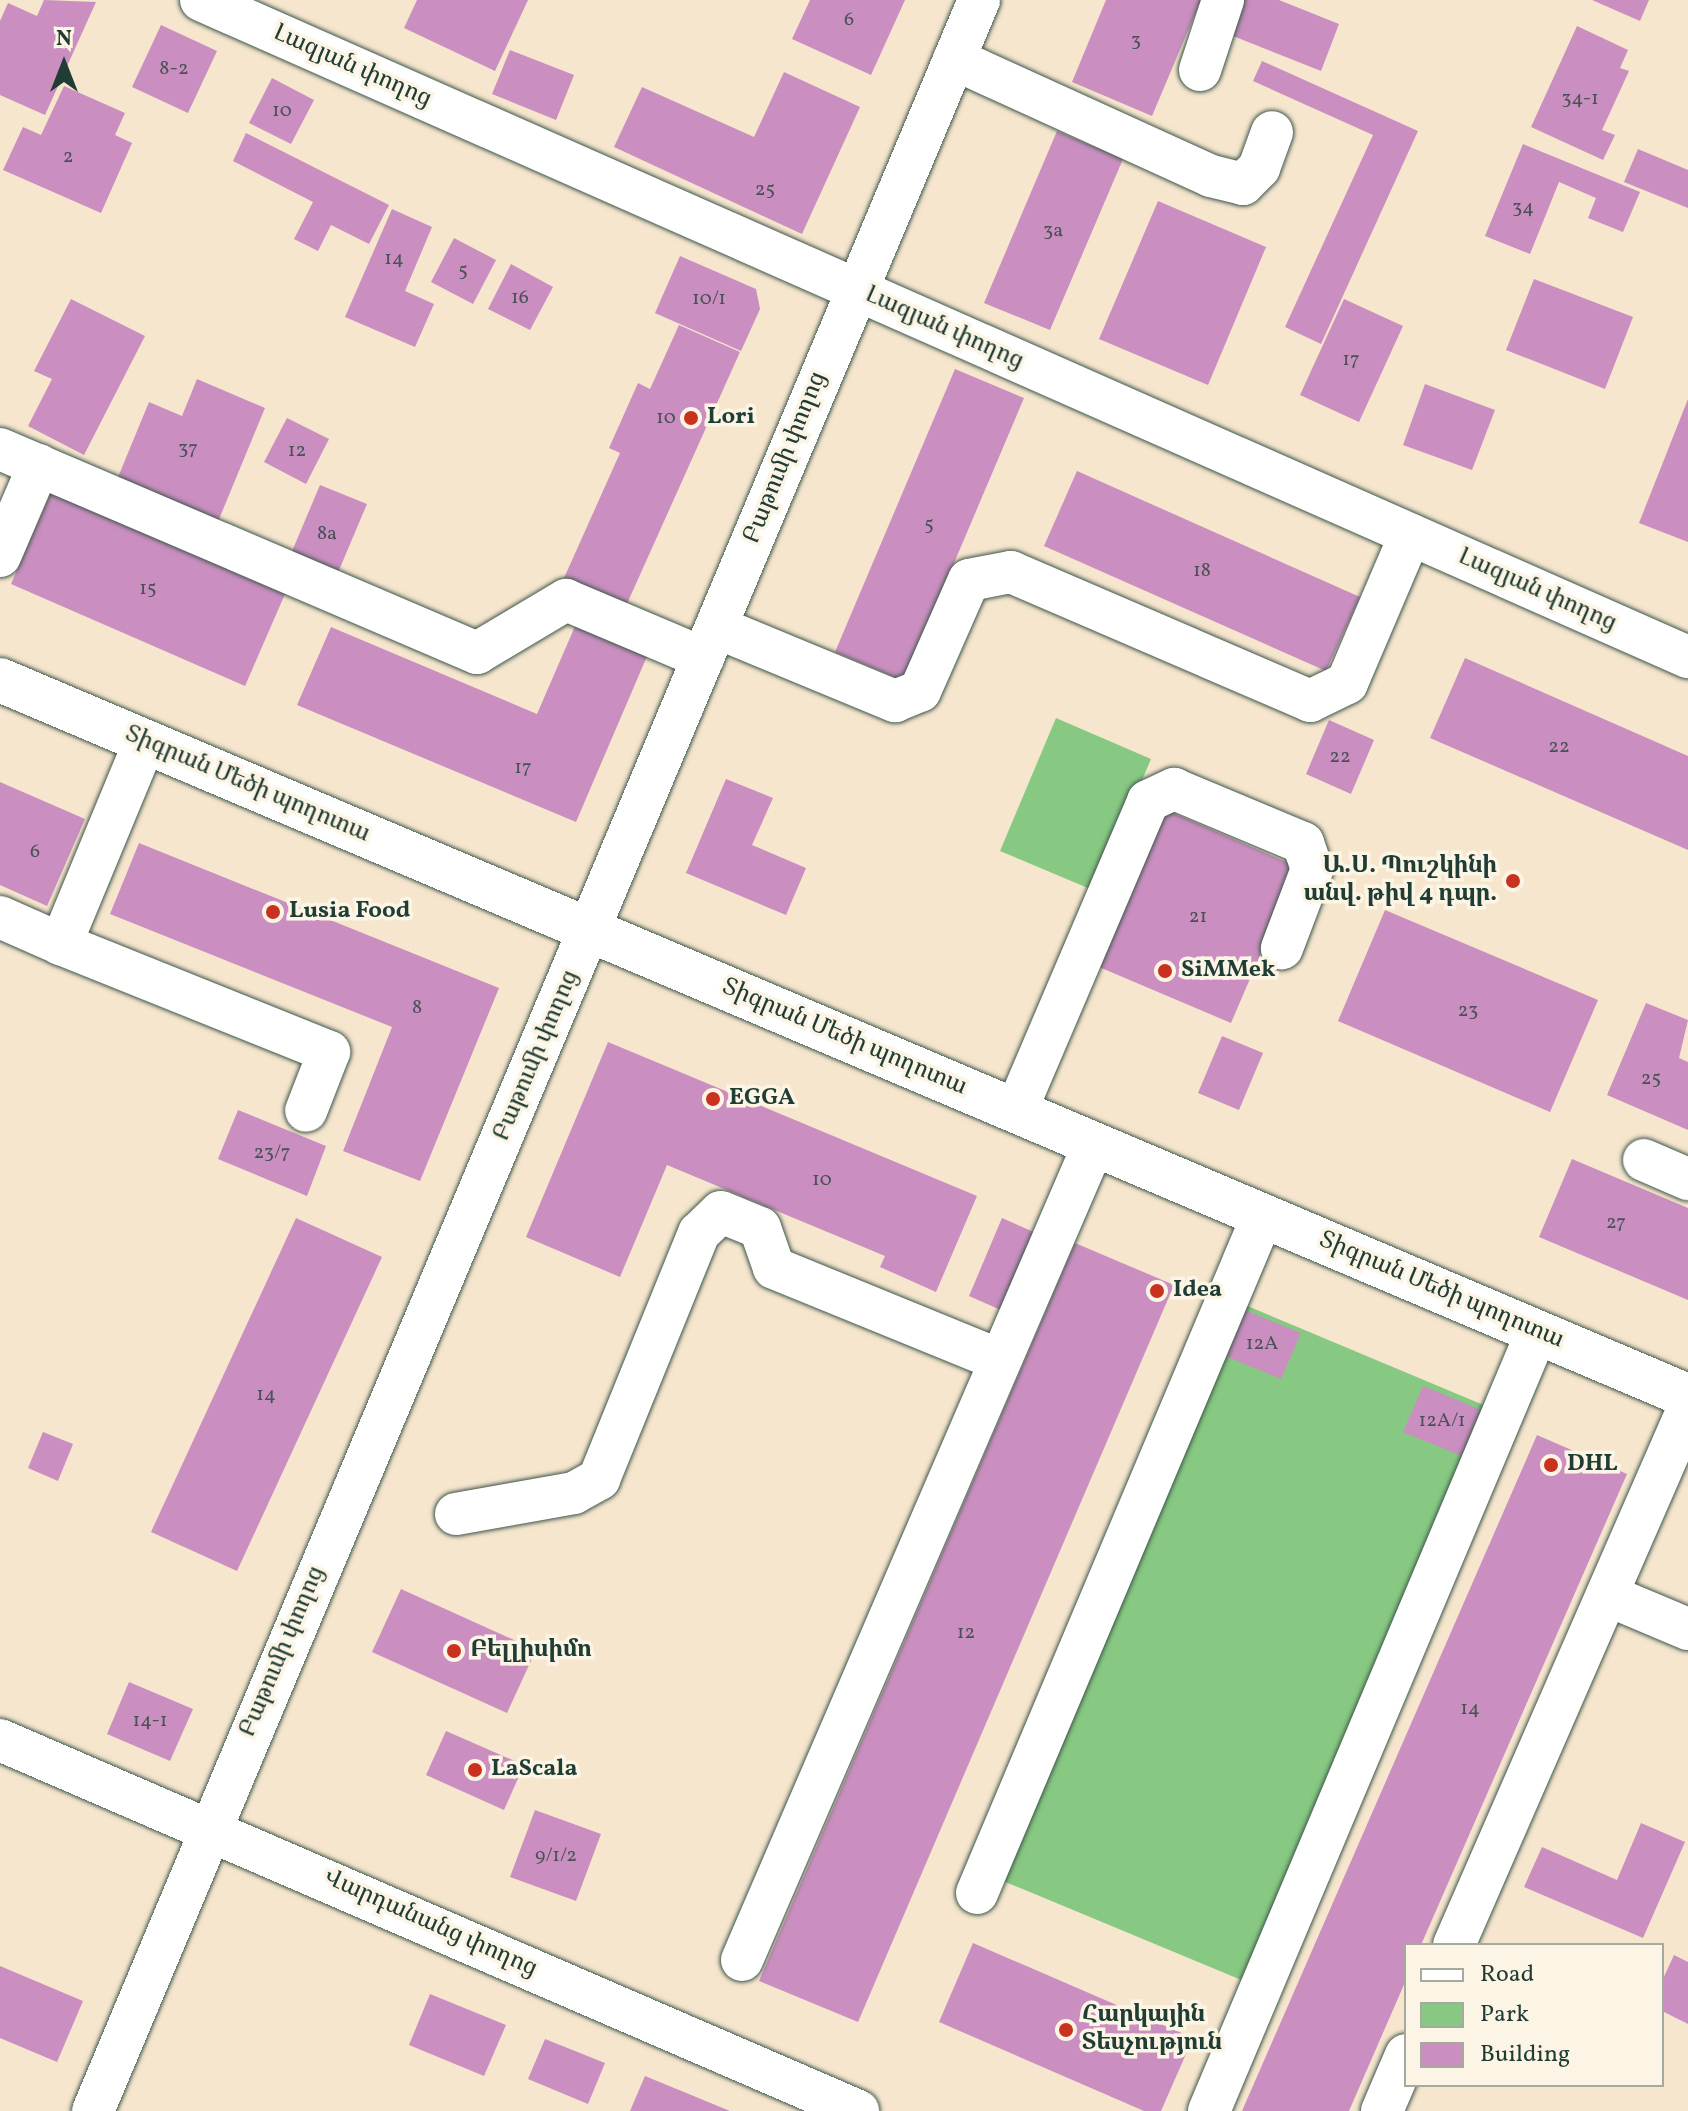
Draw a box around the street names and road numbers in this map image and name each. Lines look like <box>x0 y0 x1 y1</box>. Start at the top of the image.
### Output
street label: Լազյան փողոց <box>268 19 436 115</box>
street label: Լազյան փողոց <box>860 281 1028 377</box>
street label: Բաթումի փողոց <box>738 368 834 548</box>
street label: Լազյան փողոց <box>1453 543 1621 639</box>
street label: Տիգրան Մեծի պողոտա <box>120 720 374 850</box>
street label: Բաթումի փողոց <box>488 966 586 1146</box>
street label: Տիգրան Մեծի պողոտա <box>717 973 971 1103</box>
street label: Տիգրան Մեծի պողոտա <box>1314 1226 1568 1356</box>
street label: Բաթումի փողոց <box>234 1562 332 1742</box>
street label: Վարդանանց փողոց <box>319 1864 541 1984</box>

